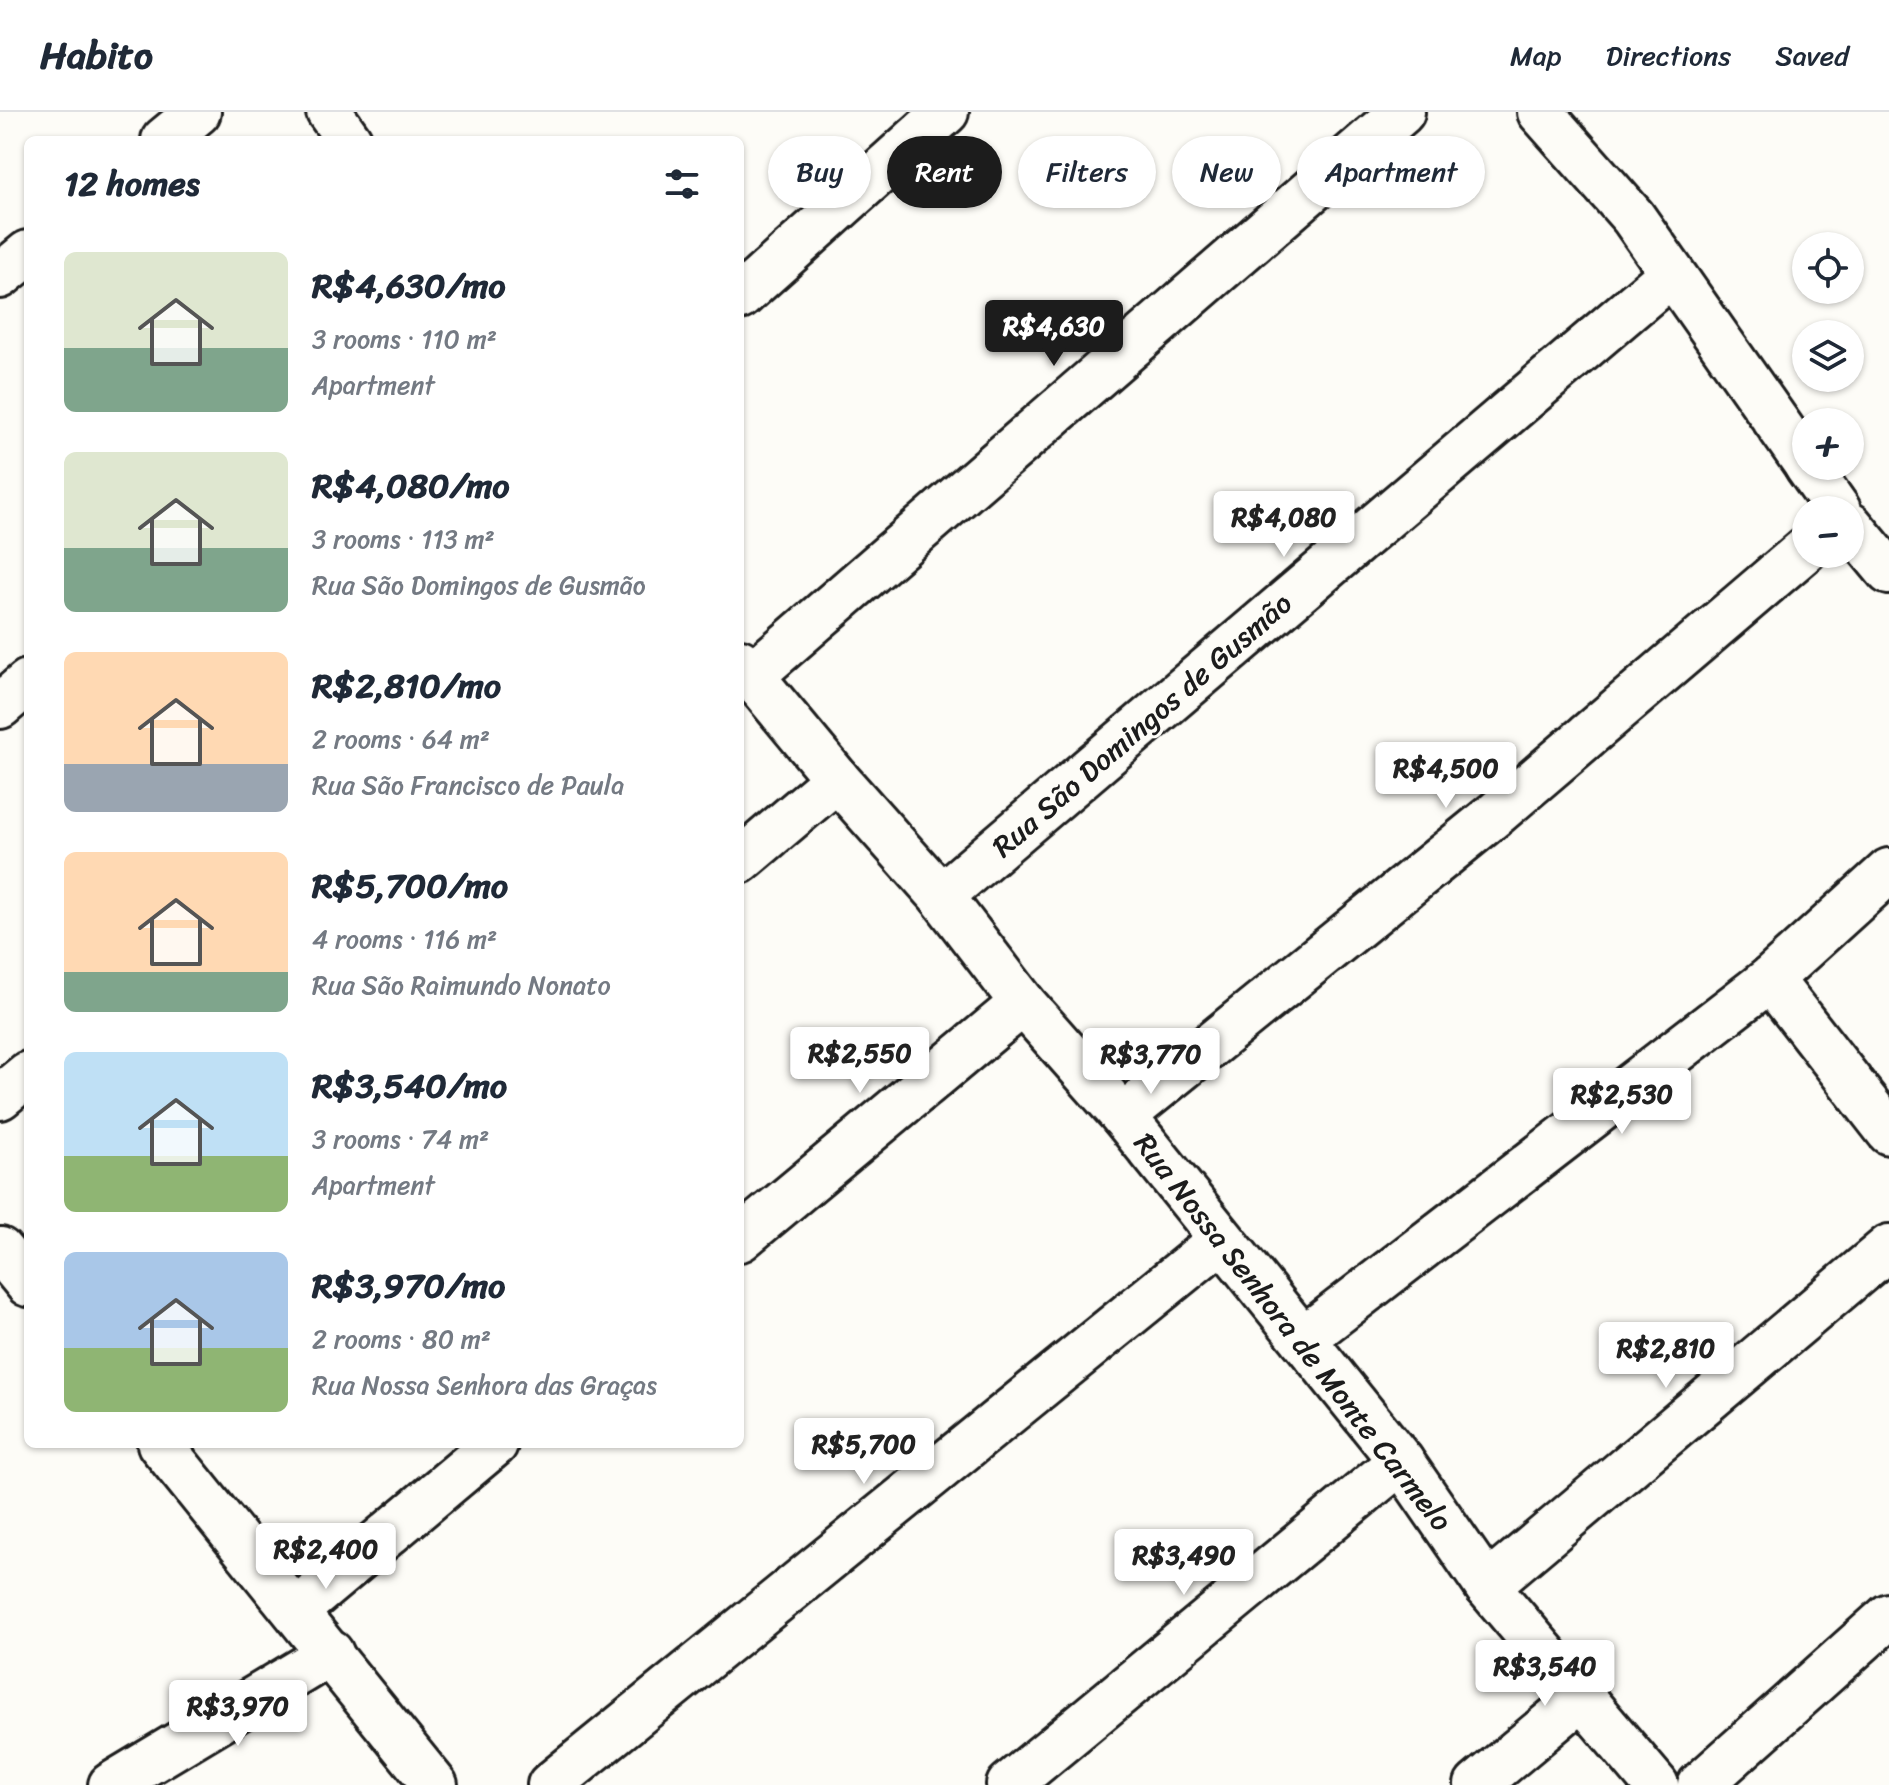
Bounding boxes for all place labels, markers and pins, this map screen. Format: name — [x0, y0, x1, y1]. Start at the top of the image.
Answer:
pin: R$4,630 — [980, 300, 1128, 368]
pin: R$4,080 — [1210, 491, 1358, 559]
pin: R$4,500 — [1372, 742, 1520, 810]
pin: R$2,550 — [786, 1027, 934, 1095]
pin: R$3,770 — [1077, 1028, 1225, 1096]
pin: R$2,530 — [1548, 1068, 1696, 1136]
pin: R$2,810 — [1592, 1322, 1740, 1390]
pin: R$5,700 — [790, 1418, 938, 1486]
pin: R$2,400 — [252, 1523, 400, 1591]
pin: R$3,490 — [1110, 1529, 1258, 1597]
pin: R$3,540 — [1471, 1640, 1619, 1708]
pin: R$3,970 — [164, 1680, 312, 1748]

